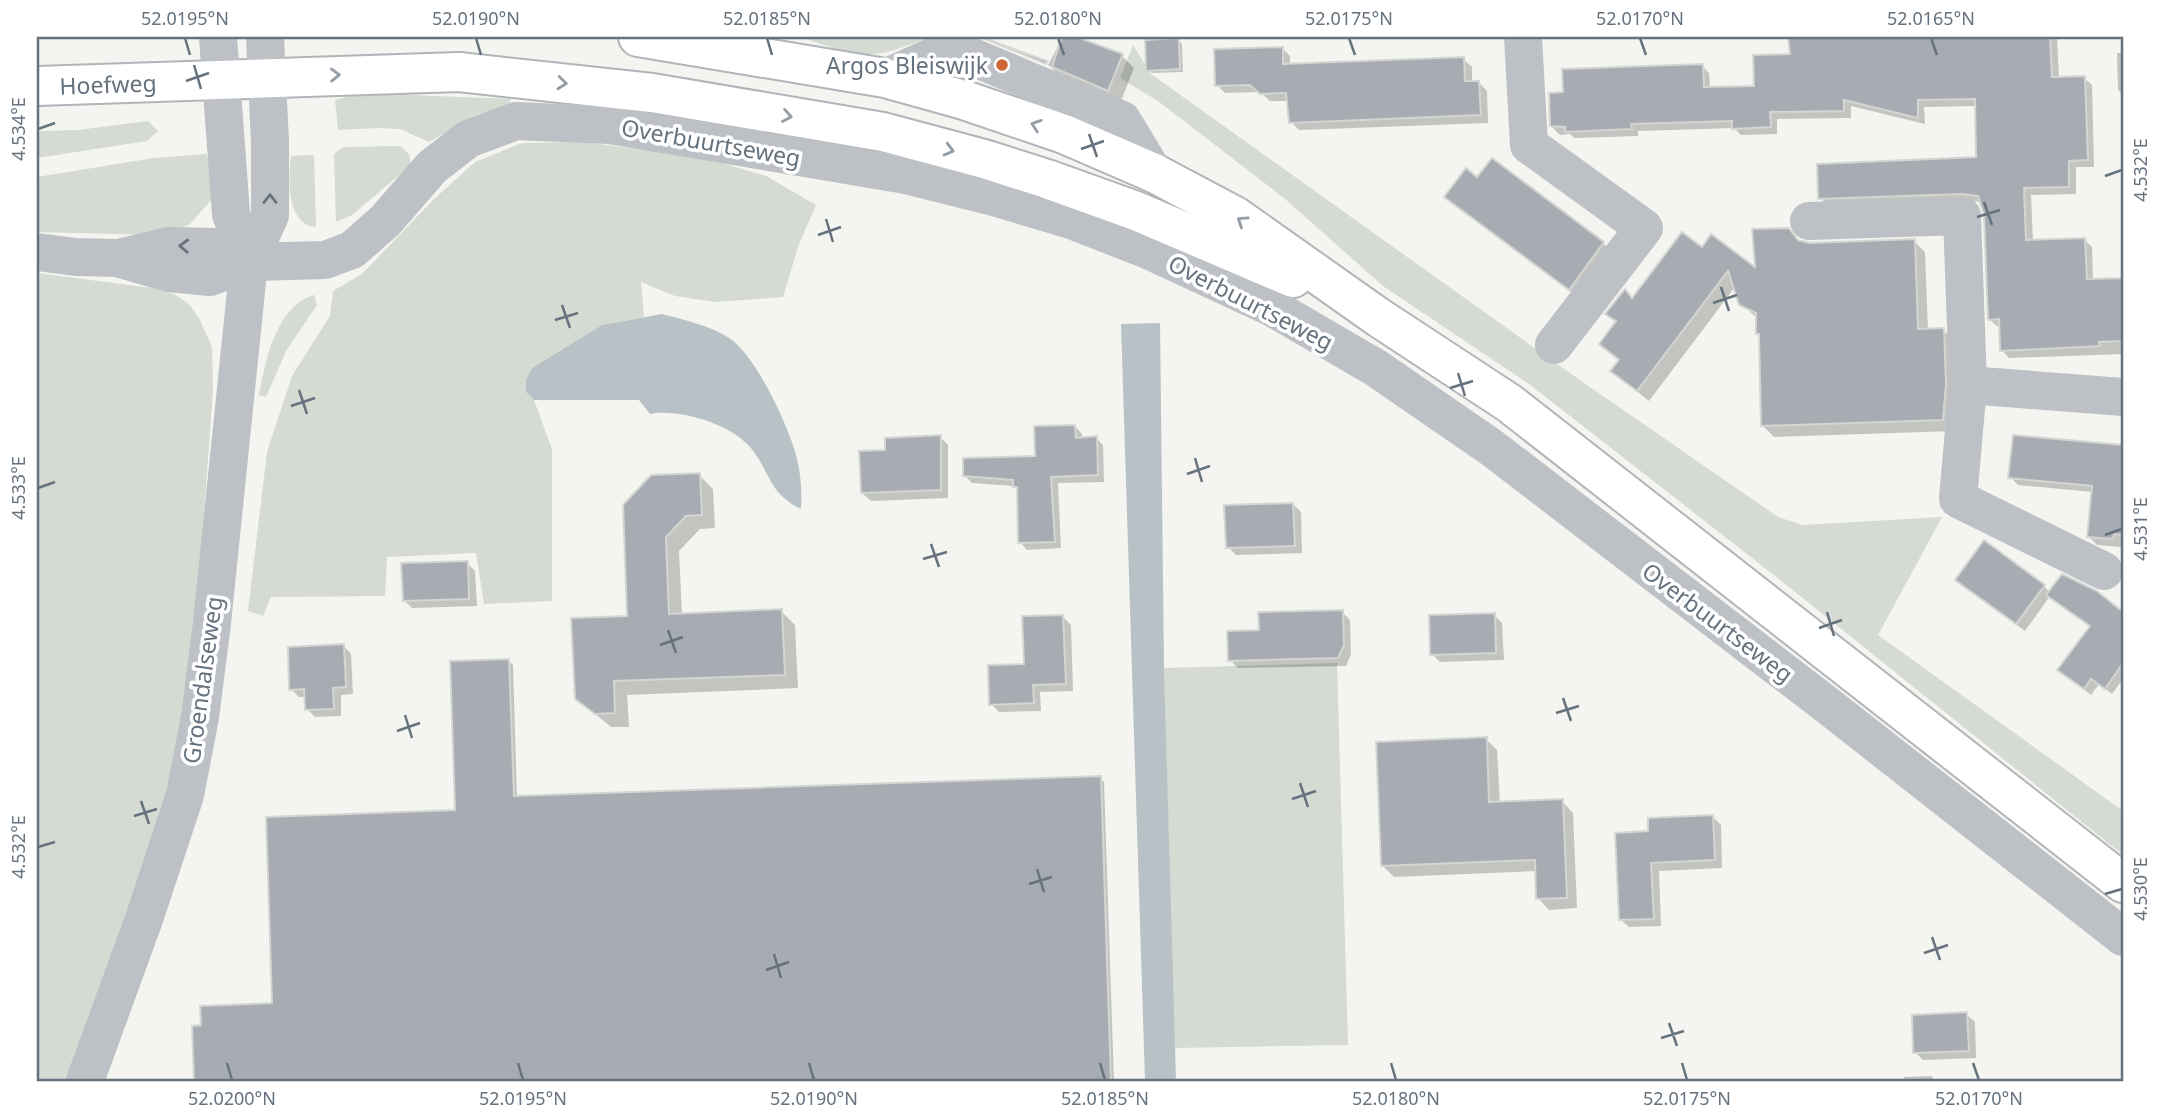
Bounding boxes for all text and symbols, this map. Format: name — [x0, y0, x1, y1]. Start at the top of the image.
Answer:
text: 52.0195°N — [141, 6, 229, 30]
text: 52.0190°N — [432, 6, 520, 30]
text: 52.0185°N — [723, 6, 811, 30]
text: 52.0180°N — [1014, 6, 1102, 30]
text: 52.0175°N — [1305, 6, 1393, 30]
text: 52.0170°N — [1596, 6, 1684, 30]
text: 52.0165°N — [1887, 6, 1975, 30]
place label: Argos Bleiswijk — [826, 49, 989, 81]
marker: Argos Bleiswijk — [994, 57, 1010, 73]
street label: Hoefweg — [59, 66, 157, 102]
one-way arrow — [330, 67, 341, 83]
one-way arrow — [556, 76, 568, 91]
text: 4.534°E — [6, 97, 30, 161]
one-way arrow — [781, 108, 793, 123]
street label: Overbuurtseweg — [619, 111, 803, 173]
one-way arrow — [1031, 119, 1043, 133]
text: 4.532°E — [2128, 138, 2152, 202]
one-way arrow — [943, 142, 955, 156]
one-way arrow — [262, 193, 278, 203]
one-way arrow — [1237, 217, 1250, 229]
one-way arrow — [178, 238, 189, 254]
street label: Overbuurtseweg — [1163, 247, 1339, 357]
text: 4.533°E — [6, 456, 30, 520]
text: 4.531°E — [2128, 497, 2152, 561]
street label: Overbuurtseweg — [1636, 555, 1800, 689]
street label: Groendalseweg — [174, 594, 230, 766]
text: 4.532°E — [6, 815, 30, 879]
text: 4.530°E — [2128, 857, 2152, 921]
text: 52.0200°N — [188, 1086, 276, 1110]
text: 52.0195°N — [479, 1086, 567, 1110]
text: 52.0190°N — [770, 1086, 858, 1110]
text: 52.0185°N — [1061, 1086, 1149, 1110]
text: 52.0180°N — [1352, 1086, 1440, 1110]
text: 52.0175°N — [1643, 1086, 1731, 1110]
text: 52.0170°N — [1935, 1086, 2023, 1110]

